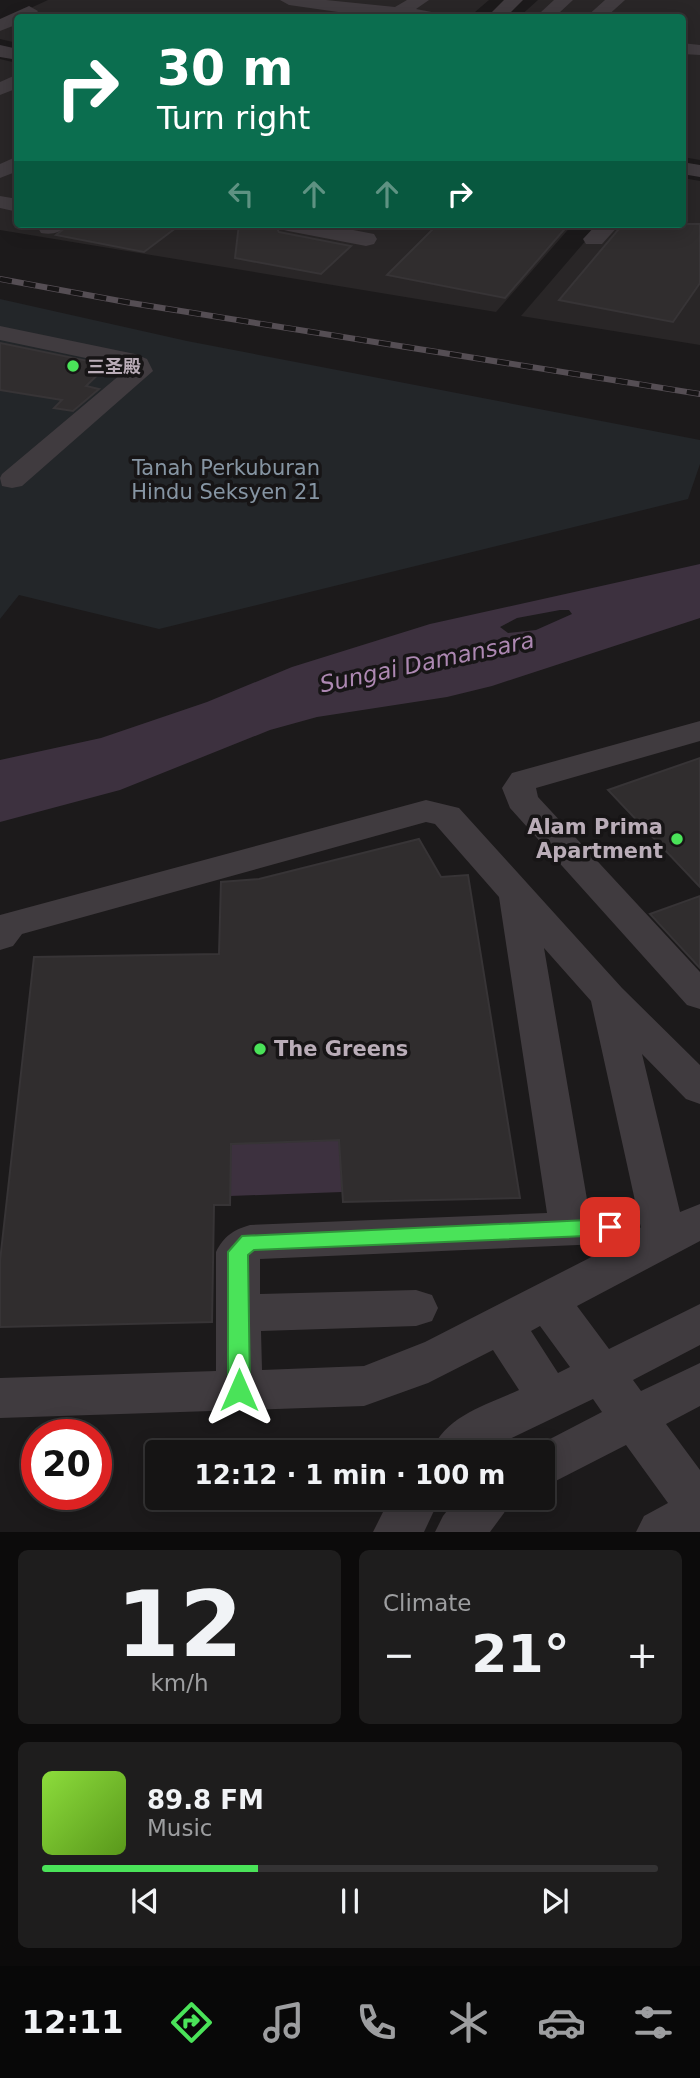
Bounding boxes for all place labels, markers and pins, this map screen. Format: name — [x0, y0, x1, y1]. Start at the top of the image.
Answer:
place label: 三圣殿 — [87, 356, 141, 377]
marker: 三圣殿 — [65, 358, 81, 374]
place label: Alam Prima Apartment — [527, 815, 663, 863]
marker: Alam Prima Apartment — [669, 831, 685, 847]
place label: The Greens — [274, 1037, 408, 1061]
marker: The Greens — [252, 1041, 268, 1057]
pin — [580, 1197, 640, 1257]

